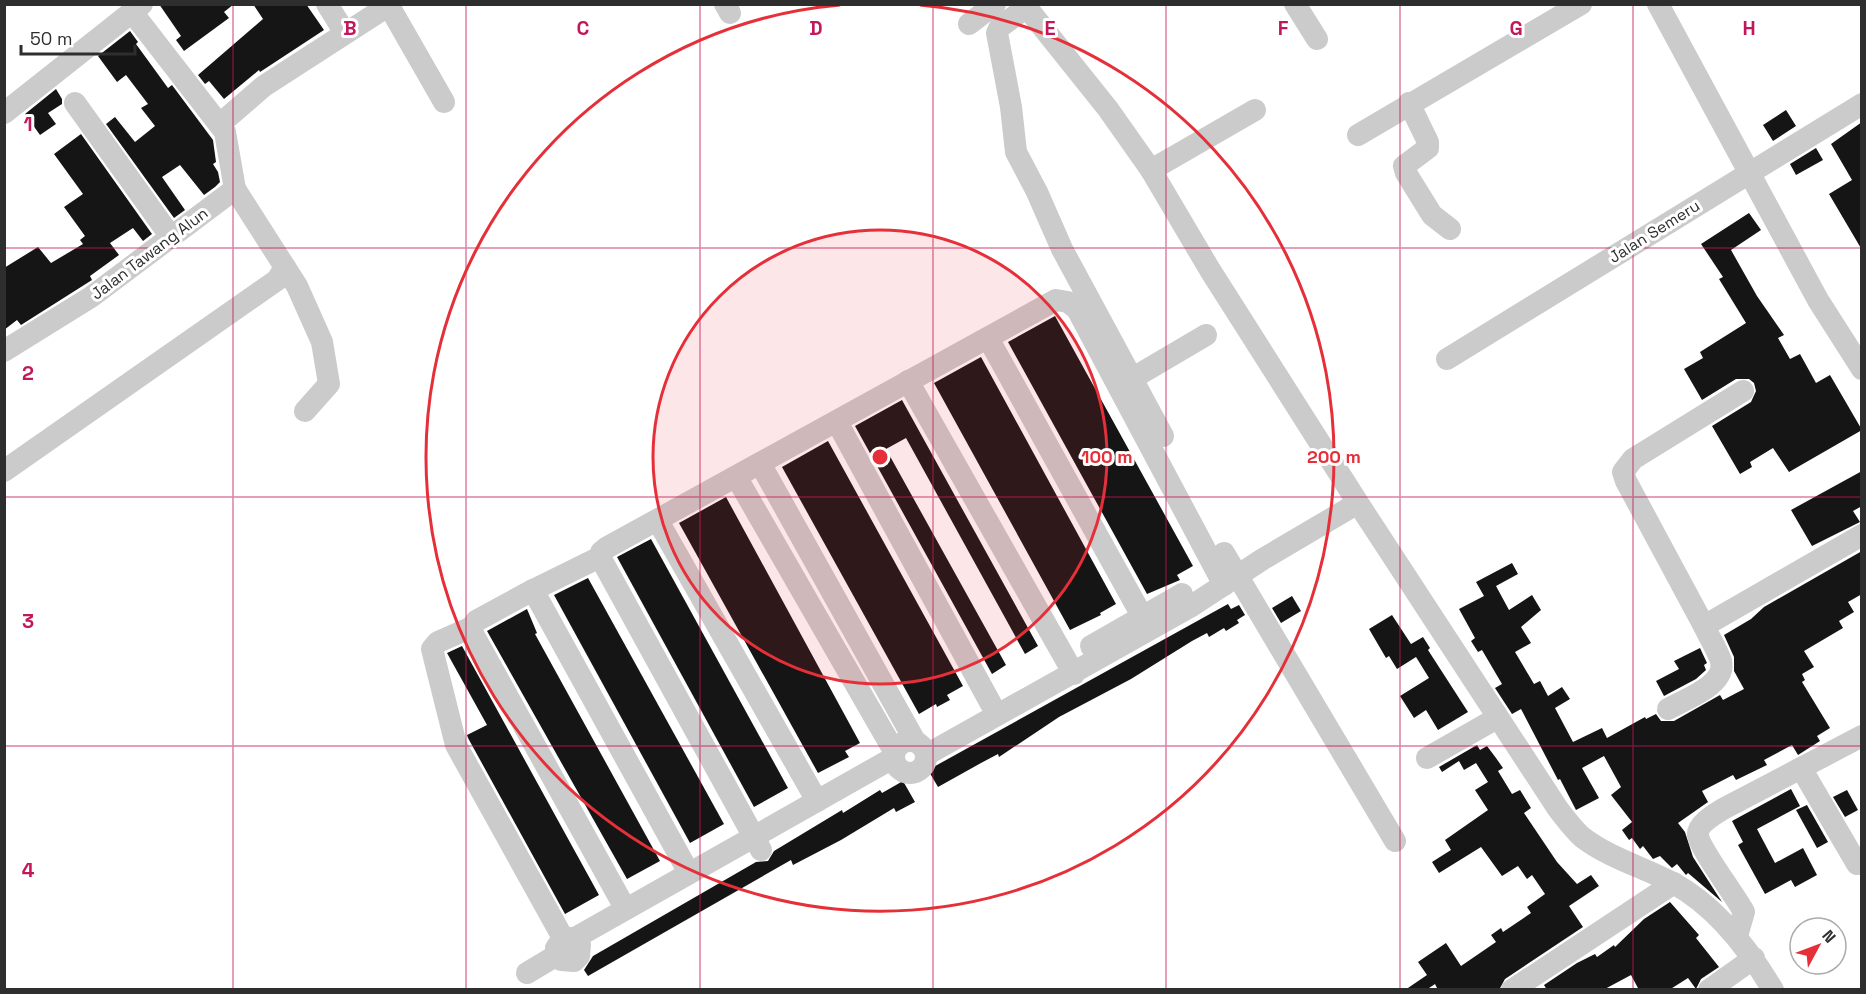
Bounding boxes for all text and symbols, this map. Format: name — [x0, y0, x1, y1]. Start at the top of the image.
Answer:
text: B — [343, 15, 357, 41]
text: C — [577, 15, 590, 41]
text: D — [809, 15, 823, 41]
text: E — [1044, 15, 1056, 41]
text: F — [1278, 15, 1289, 41]
text: G — [1509, 15, 1523, 41]
text: H — [1742, 15, 1756, 41]
scale bar — [21, 18, 135, 56]
text: 50 m — [30, 27, 72, 50]
text: 1 — [23, 111, 33, 137]
street label: Jalan Semeru — [1605, 195, 1704, 268]
street label: Jalan Tawang Alun — [87, 202, 212, 304]
text: 2 — [22, 360, 34, 386]
text: 100 m — [1081, 445, 1133, 468]
text: 200 m — [1307, 445, 1361, 468]
centre of rings — [870, 447, 890, 467]
text: 3 — [22, 608, 34, 634]
text: 4 — [22, 857, 35, 883]
north arrow — [1788, 916, 1848, 976]
text: N — [1817, 926, 1840, 947]

